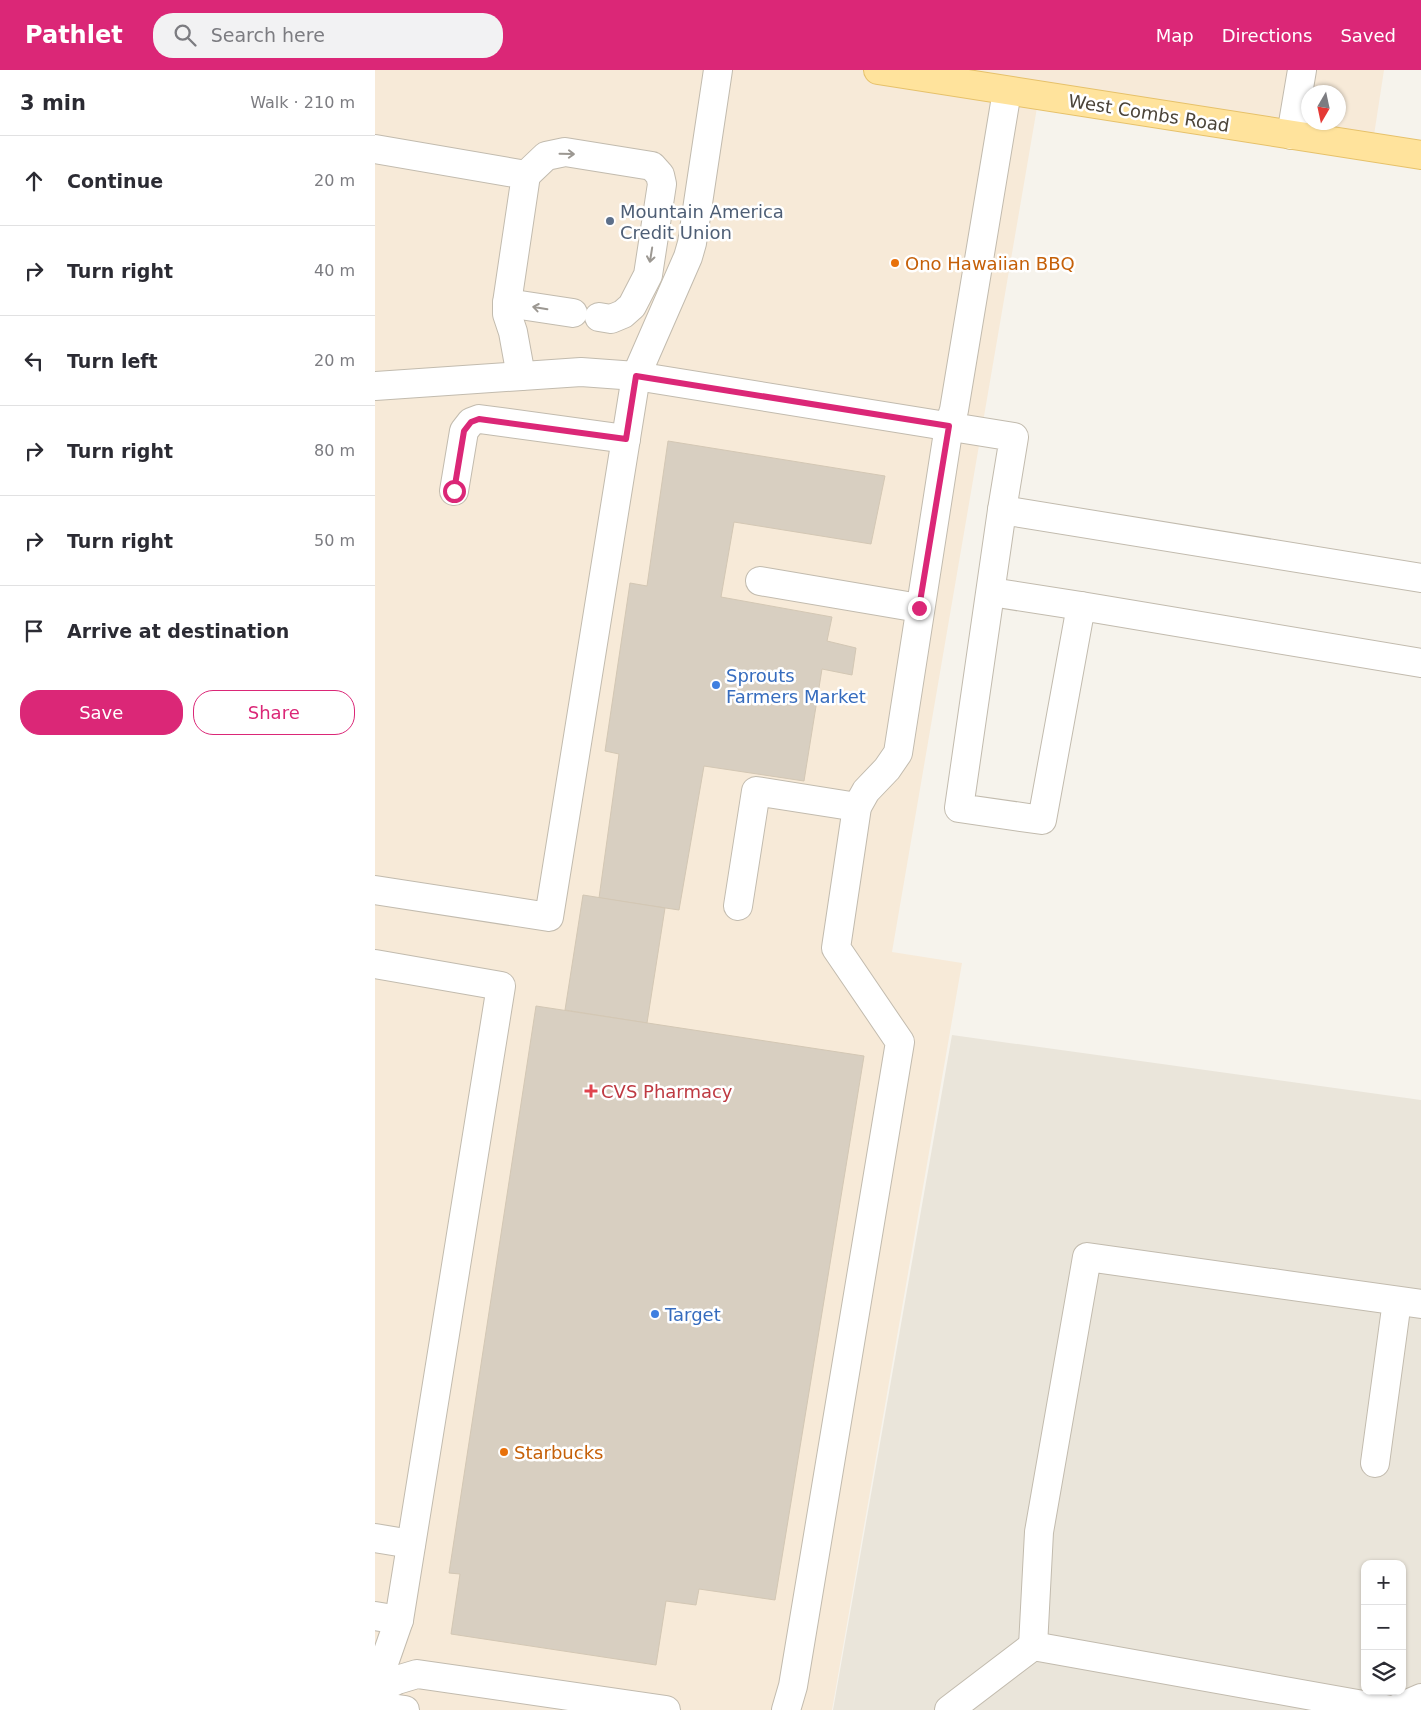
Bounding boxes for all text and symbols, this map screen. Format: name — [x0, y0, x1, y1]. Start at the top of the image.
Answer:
search box — [153, 13, 503, 58]
text: Pathlet — [25, 21, 123, 49]
icon: search — [171, 21, 199, 49]
text: Search here — [211, 24, 325, 46]
text: Map — [1156, 25, 1194, 46]
text: Directions — [1222, 25, 1312, 46]
text: Saved — [1340, 25, 1396, 46]
north arrow — [1301, 85, 1346, 130]
street label: West Combs Road — [1067, 90, 1231, 136]
text: 3 min — [20, 91, 86, 115]
text: Walk · 210 m — [250, 93, 355, 112]
one-way arrow — [558, 149, 574, 159]
icon: ahead — [20, 167, 48, 195]
text: Continue — [67, 170, 163, 192]
text: 20 m — [314, 171, 355, 190]
place label: Mountain America Credit Union — [620, 201, 784, 243]
marker: Mountain America Credit Union — [604, 215, 616, 227]
one-way arrow — [646, 247, 656, 263]
place label: Ono Hawaiian BBQ — [905, 253, 1075, 274]
icon: right — [20, 257, 48, 285]
marker: Ono Hawaiian BBQ — [889, 257, 901, 269]
text: Turn right — [67, 260, 173, 282]
text: 40 m — [314, 261, 355, 280]
one-way arrow — [532, 303, 548, 313]
icon: left — [20, 347, 48, 375]
text: Turn left — [67, 350, 158, 372]
text: 20 m — [314, 351, 355, 370]
icon: right — [20, 437, 48, 465]
text: Turn right — [67, 440, 173, 462]
text: 80 m — [314, 441, 355, 460]
route start — [443, 480, 466, 503]
icon: right — [20, 527, 48, 555]
text: Turn right — [67, 530, 173, 552]
text: 50 m — [314, 531, 355, 550]
route end — [908, 597, 931, 620]
icon: arrive — [20, 617, 48, 645]
text: Arrive at destination — [67, 620, 289, 642]
place label: Sprouts Farmers Market — [726, 665, 866, 707]
marker: Sprouts Farmers Market — [710, 679, 722, 691]
button: Save — [20, 690, 183, 735]
button: Share — [193, 690, 355, 735]
place label: CVS Pharmacy — [601, 1081, 733, 1102]
marker: CVS Pharmacy — [585, 1085, 597, 1097]
place label: Target — [664, 1304, 721, 1325]
marker: Target — [649, 1308, 661, 1320]
place label: Starbucks — [514, 1442, 603, 1463]
marker: Starbucks — [498, 1446, 510, 1458]
map controls — [1361, 1560, 1406, 1695]
button: + — [1361, 1560, 1406, 1605]
button: − — [1361, 1605, 1406, 1650]
button: layers — [1361, 1650, 1406, 1695]

